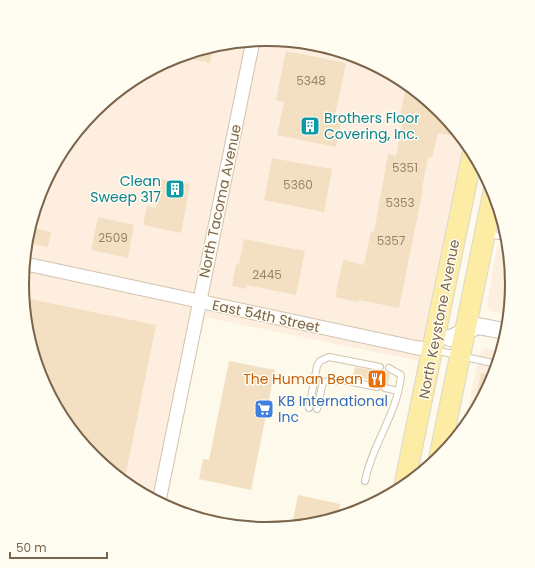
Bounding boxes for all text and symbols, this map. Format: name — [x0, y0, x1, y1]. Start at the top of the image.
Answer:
house number: 5348 — [296, 72, 326, 89]
place label: Brothers Floor Covering, Inc. — [324, 108, 419, 144]
building icon: Brothers Floor Covering, Inc. — [299, 115, 321, 137]
street label: North Tacoma Avenue — [194, 122, 246, 280]
house number: 5351 — [392, 159, 418, 176]
place label: Clean Sweep 317 — [90, 171, 161, 207]
house number: 5360 — [283, 176, 313, 193]
building icon: Clean Sweep 317 — [164, 178, 186, 200]
house number: 5353 — [385, 194, 415, 211]
house number: 2509 — [98, 229, 128, 246]
house number: 5357 — [377, 232, 406, 249]
street label: North Keystone Avenue — [414, 237, 464, 400]
house number: 2445 — [252, 266, 282, 283]
street label: East 54th Street — [211, 295, 321, 337]
restaurant icon: The Human Bean — [366, 368, 388, 390]
place label: The Human Bean — [243, 369, 363, 389]
place label: KB International Inc — [278, 391, 388, 427]
supermarket icon: KB International Inc — [253, 398, 275, 420]
scale bar — [10, 534, 107, 560]
text: 50 m — [16, 539, 47, 556]

